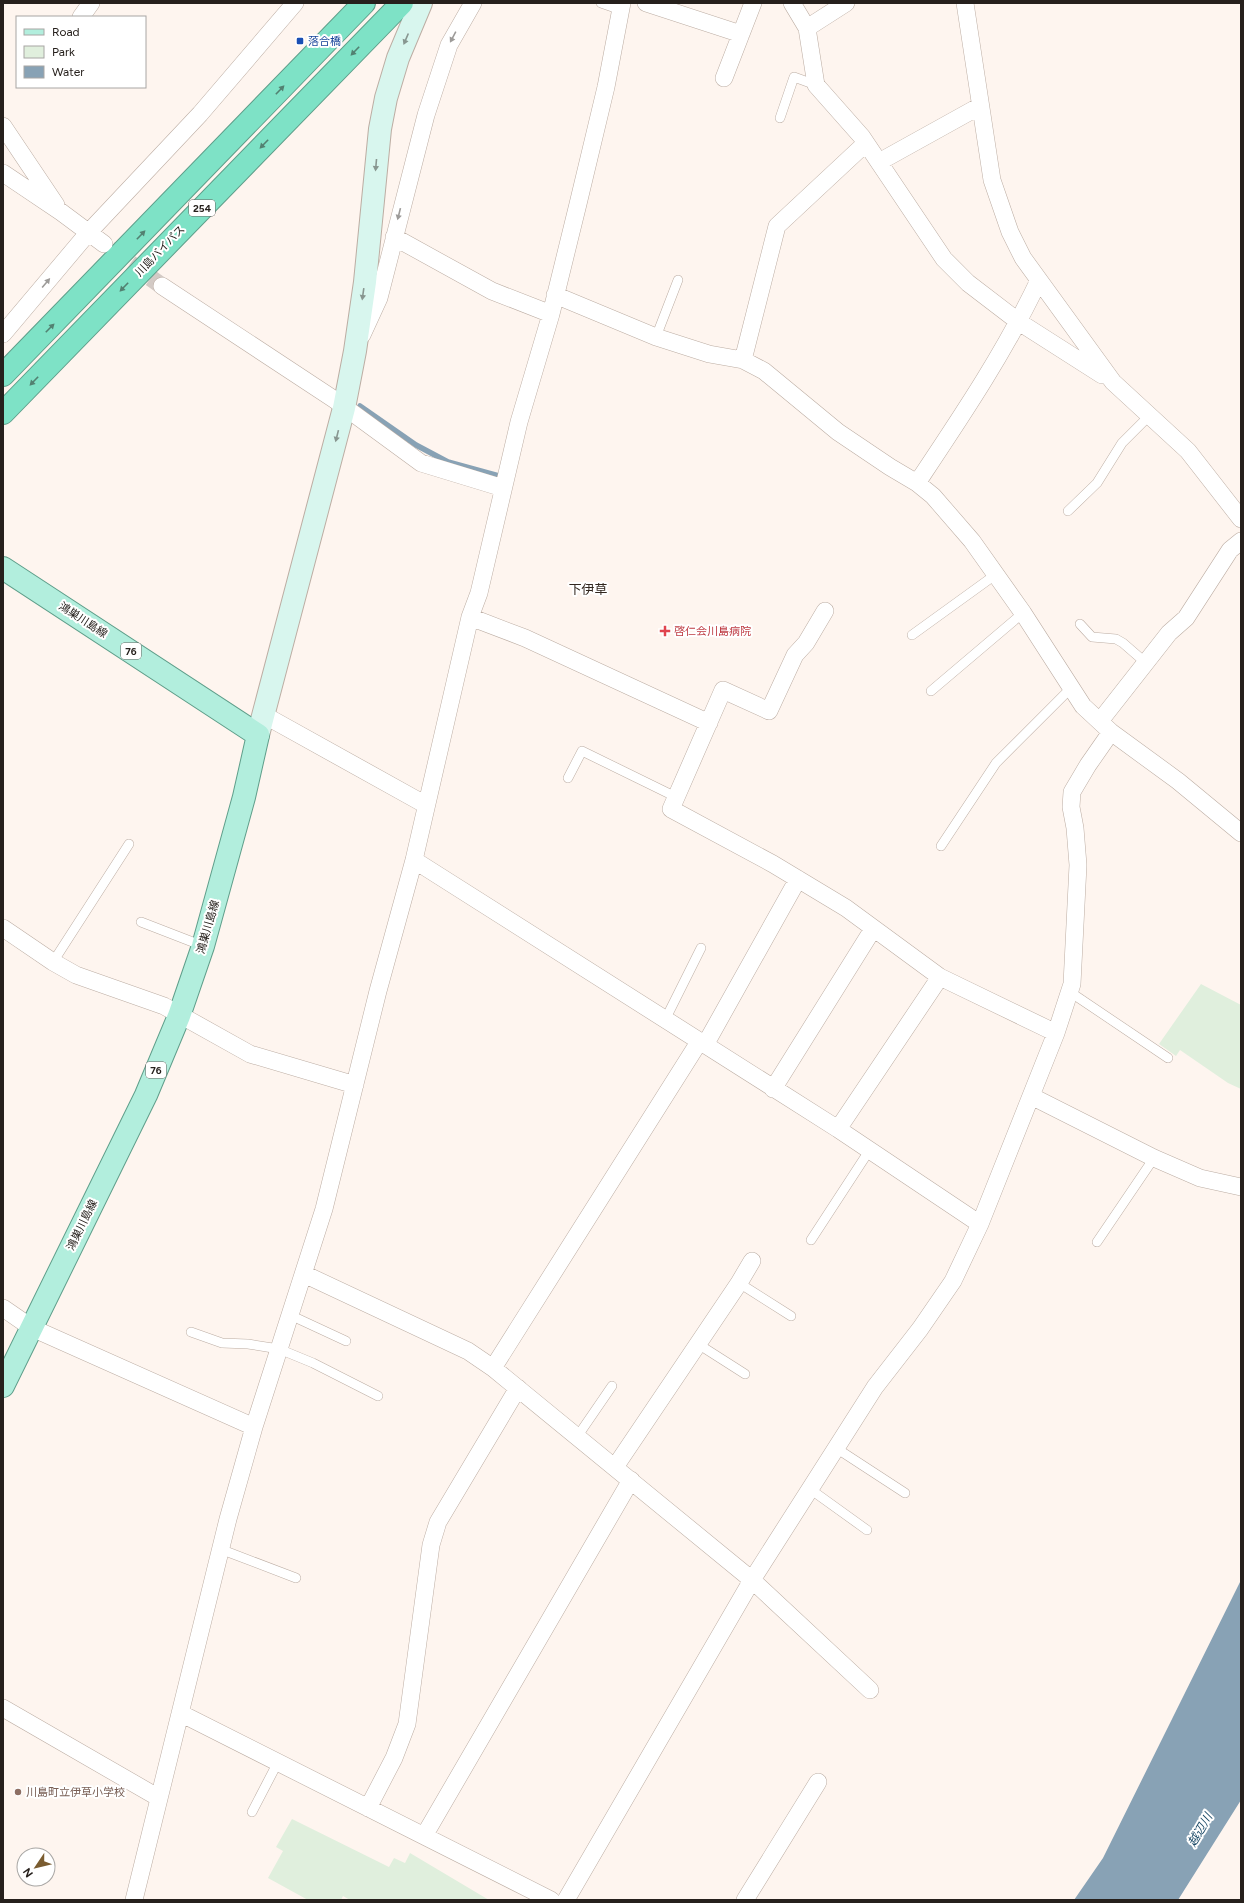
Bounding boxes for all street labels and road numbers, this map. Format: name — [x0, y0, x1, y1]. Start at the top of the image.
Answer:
road number: 254 — [189, 200, 215, 216]
street label: 川島バイパス — [132, 223, 188, 279]
street label: 鴻巣川島線 — [56, 600, 110, 640]
road number: 76 — [121, 643, 141, 659]
street label: 鴻巣川島線 — [194, 899, 222, 955]
road number: 76 — [146, 1062, 166, 1078]
street label: 鴻巣川島線 — [64, 1197, 100, 1253]

